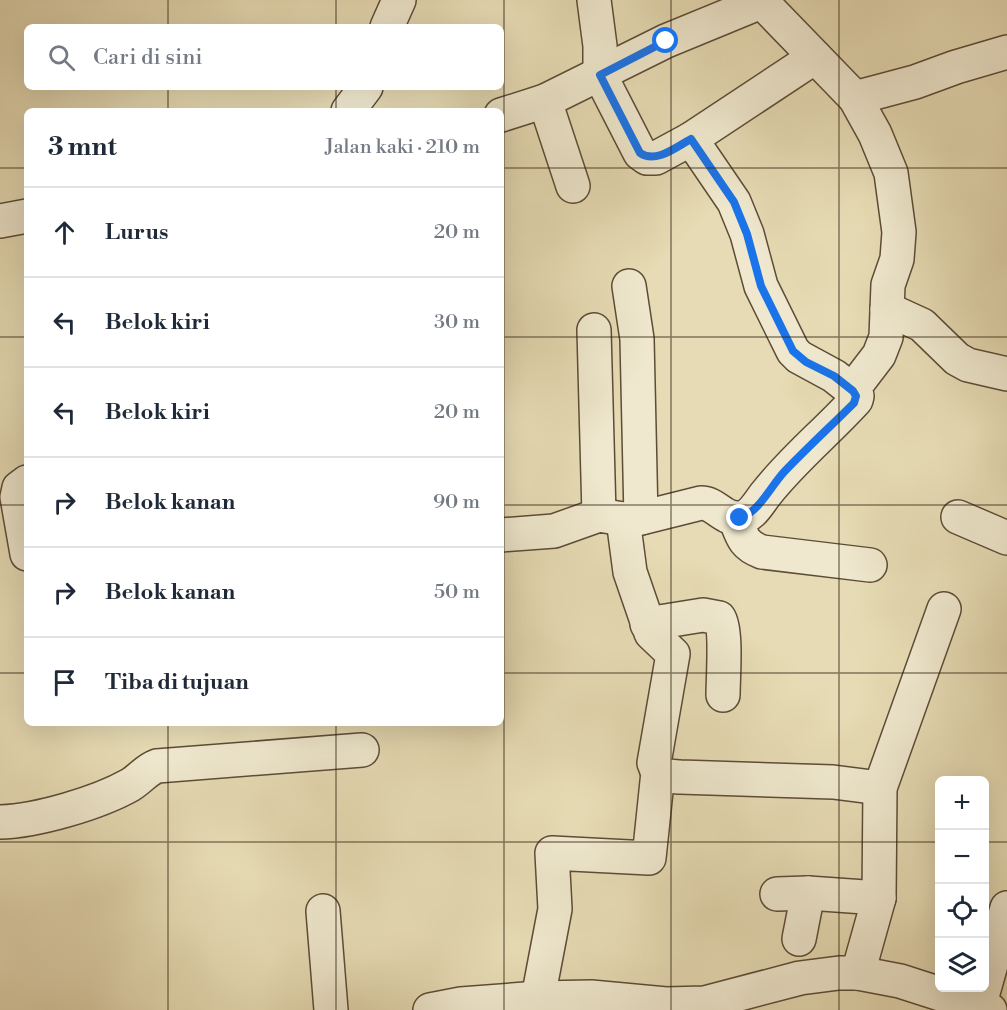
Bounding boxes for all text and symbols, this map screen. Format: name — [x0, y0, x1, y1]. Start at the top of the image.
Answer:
search box — [24, 24, 504, 90]
route start — [652, 27, 678, 53]
icon: search — [45, 41, 78, 74]
text: Cari di sini — [93, 44, 203, 71]
text: 3 mnt — [48, 131, 117, 163]
text: Jalan kaki · 210 m — [325, 135, 480, 160]
icon: ahead — [48, 216, 81, 249]
text: Lurus — [105, 219, 168, 246]
text: 20 m — [434, 220, 480, 245]
icon: left — [48, 306, 81, 339]
text: Belok kiri — [105, 309, 210, 336]
text: 30 m — [434, 310, 480, 335]
icon: left — [48, 396, 81, 429]
text: Belok kiri — [105, 399, 210, 426]
text: 20 m — [434, 400, 480, 425]
icon: right — [48, 486, 81, 519]
text: Belok kanan — [105, 489, 235, 516]
text: 90 m — [433, 490, 480, 515]
route end — [726, 504, 752, 530]
icon: right — [48, 576, 81, 609]
text: Belok kanan — [105, 579, 235, 606]
text: 50 m — [434, 580, 480, 605]
icon: arrive — [48, 666, 81, 699]
text: Tiba di tujuan — [105, 669, 249, 696]
map controls — [935, 776, 989, 992]
button: + — [935, 776, 989, 830]
button: − — [935, 830, 989, 884]
button: locate — [935, 884, 989, 938]
button: layers — [935, 938, 989, 992]

